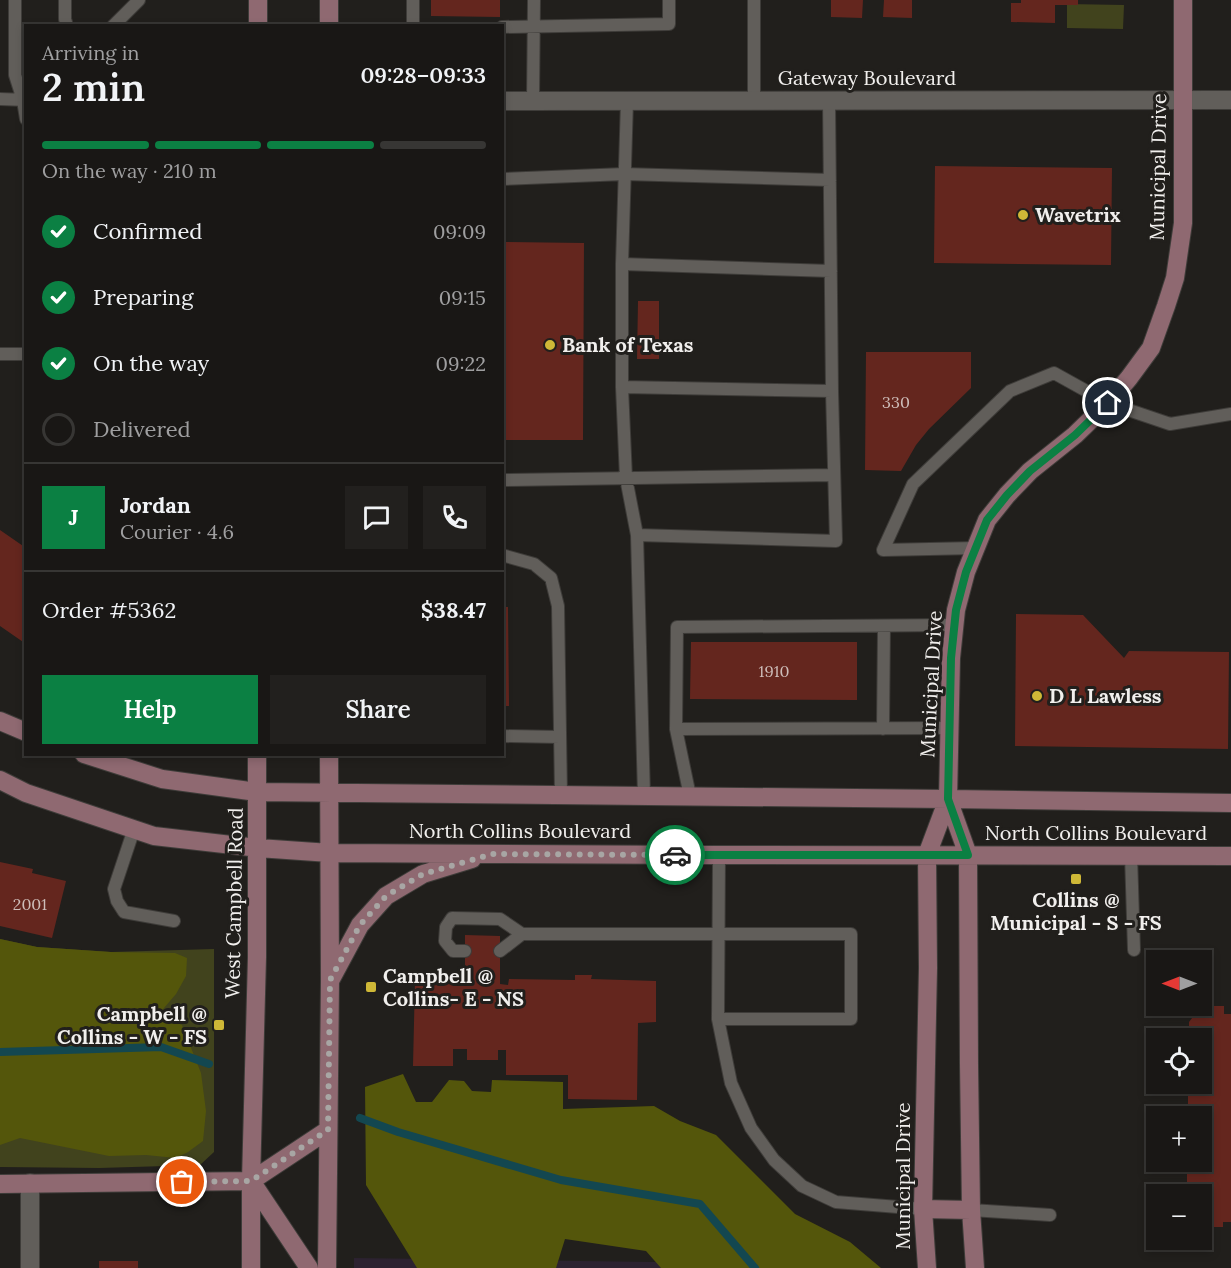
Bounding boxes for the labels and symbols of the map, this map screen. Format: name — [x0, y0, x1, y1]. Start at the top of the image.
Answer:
street label: Gateway Boulevard — [778, 65, 956, 90]
street label: Municipal Drive — [1144, 93, 1171, 241]
place label: Wavetrix — [1035, 202, 1121, 227]
marker: Wavetrix — [1016, 208, 1030, 222]
place label: Bank of Texas — [562, 332, 694, 357]
marker: Bank of Texas — [543, 338, 557, 352]
pin — [1082, 377, 1133, 428]
house number: 330 — [882, 392, 910, 412]
street label: Municipal Drive — [914, 610, 947, 758]
house number: 1910 — [759, 661, 789, 681]
place label: D L Lawless — [1049, 683, 1162, 708]
marker: D L Lawless — [1030, 689, 1044, 703]
street label: West Campbell Road — [219, 807, 248, 999]
street label: North Collins Boulevard — [409, 818, 631, 843]
street label: North Collins Boulevard — [985, 820, 1207, 845]
courier — [645, 825, 705, 885]
marker: Collins @ Municipal - S - FS — [1069, 872, 1083, 886]
place label: Collins @ Municipal - S - FS — [990, 887, 1162, 935]
house number: 2001 — [13, 894, 47, 914]
north arrow — [1146, 950, 1212, 1016]
place label: Campbell @ Collins- E - NS — [383, 963, 524, 1011]
marker: Campbell @ Collins- E - NS — [364, 980, 378, 994]
place label: Campbell @ Collins - W - FS — [57, 1001, 207, 1049]
marker: Campbell @ Collins - W - FS — [212, 1018, 226, 1032]
street label: Municipal Drive — [890, 1102, 915, 1250]
pin — [156, 1156, 207, 1207]

